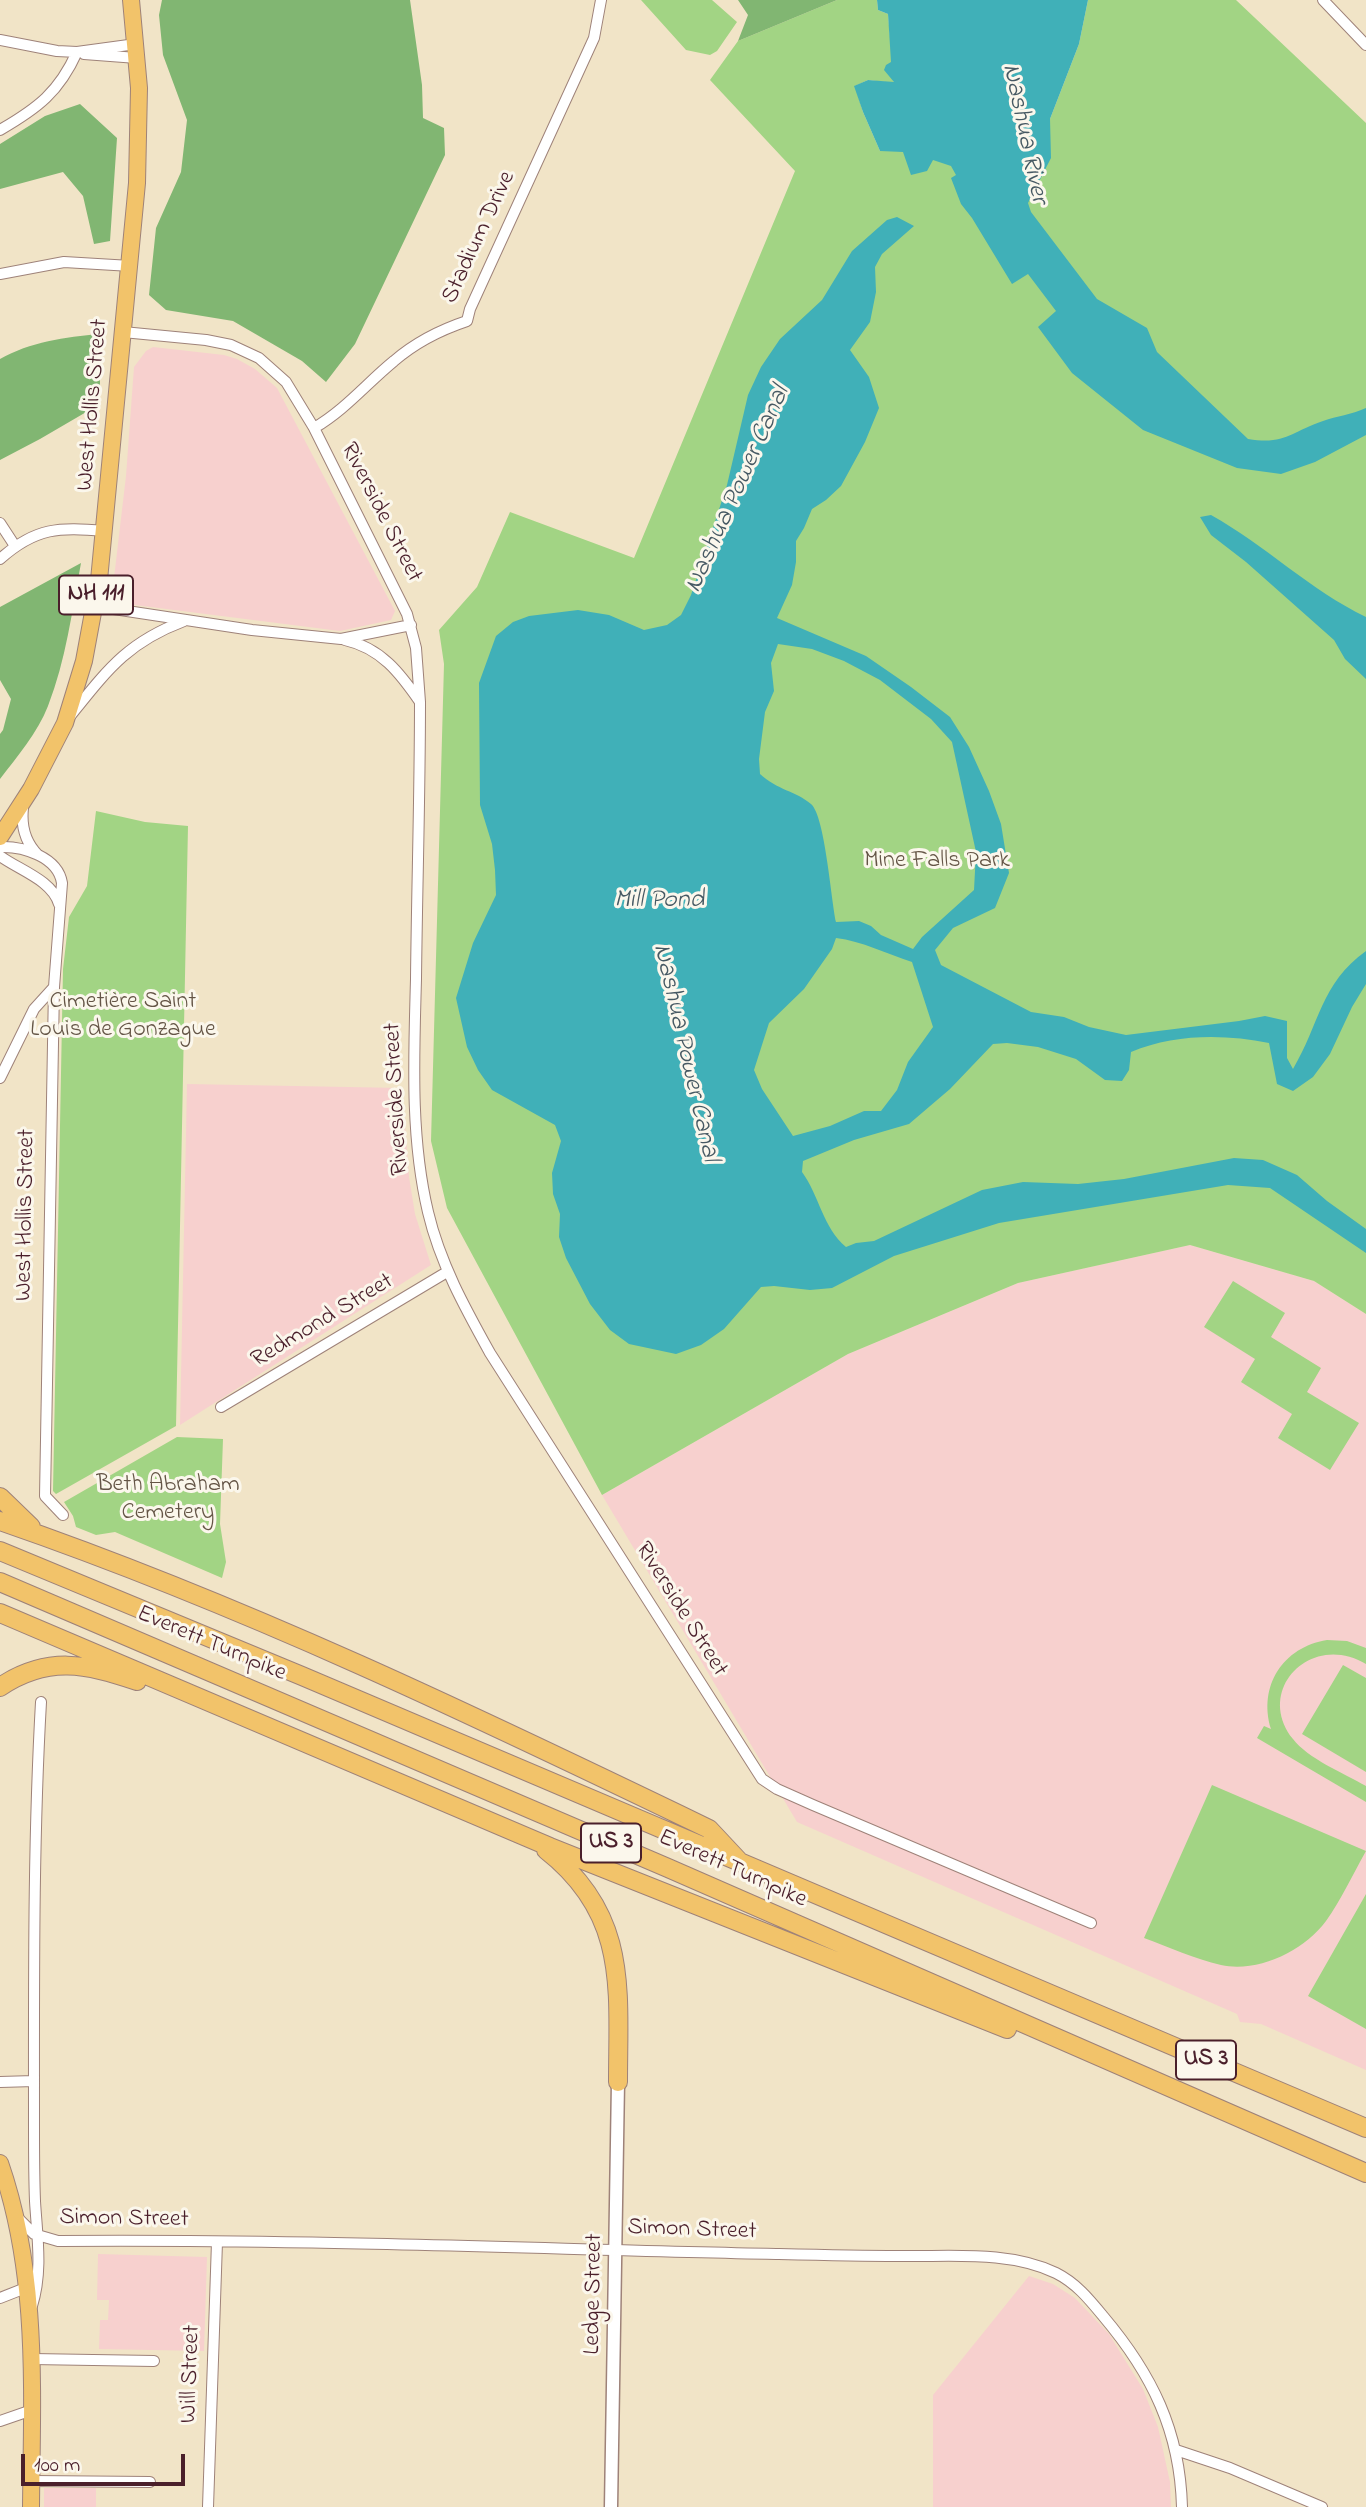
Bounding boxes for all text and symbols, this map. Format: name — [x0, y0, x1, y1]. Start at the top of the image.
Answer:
water label: Nashua River — [993, 61, 1053, 207]
street label: Stadium Drive — [437, 167, 523, 309]
street label: West Hollis Street — [72, 318, 116, 492]
water label: Nashua Power Canal — [680, 382, 798, 598]
street label: Riverside Street — [332, 438, 428, 588]
road number: NH 111 — [59, 576, 133, 614]
park label: Mine Falls Park — [864, 848, 1010, 876]
water label: Mill Pond — [614, 886, 704, 918]
water label: Nashua Power Canal — [644, 941, 724, 1165]
park label: Cimetière Saint Louis de Gonzague — [30, 989, 216, 1045]
street label: Riverside Street — [380, 1022, 416, 1176]
street label: West Hollis Street — [11, 1129, 43, 1301]
street label: Redmond Street — [247, 1268, 399, 1376]
park label: Beth Abraham Cemetery — [96, 1472, 240, 1528]
street label: Riverside Street — [627, 1537, 733, 1683]
street label: Everett Turnpike — [132, 1601, 290, 1689]
road number: US 3 — [581, 1824, 641, 1862]
street label: Everett Turnpike — [653, 1824, 811, 1916]
road number: US 3 — [1176, 2040, 1236, 2080]
street label: Simon Street — [59, 2204, 189, 2236]
street label: Simon Street — [627, 2214, 757, 2248]
street label: Ledge Street — [580, 2233, 610, 2355]
street label: Will Street — [176, 2324, 208, 2424]
scale bar — [24, 2440, 189, 2484]
text: 100 m — [34, 2451, 80, 2481]

